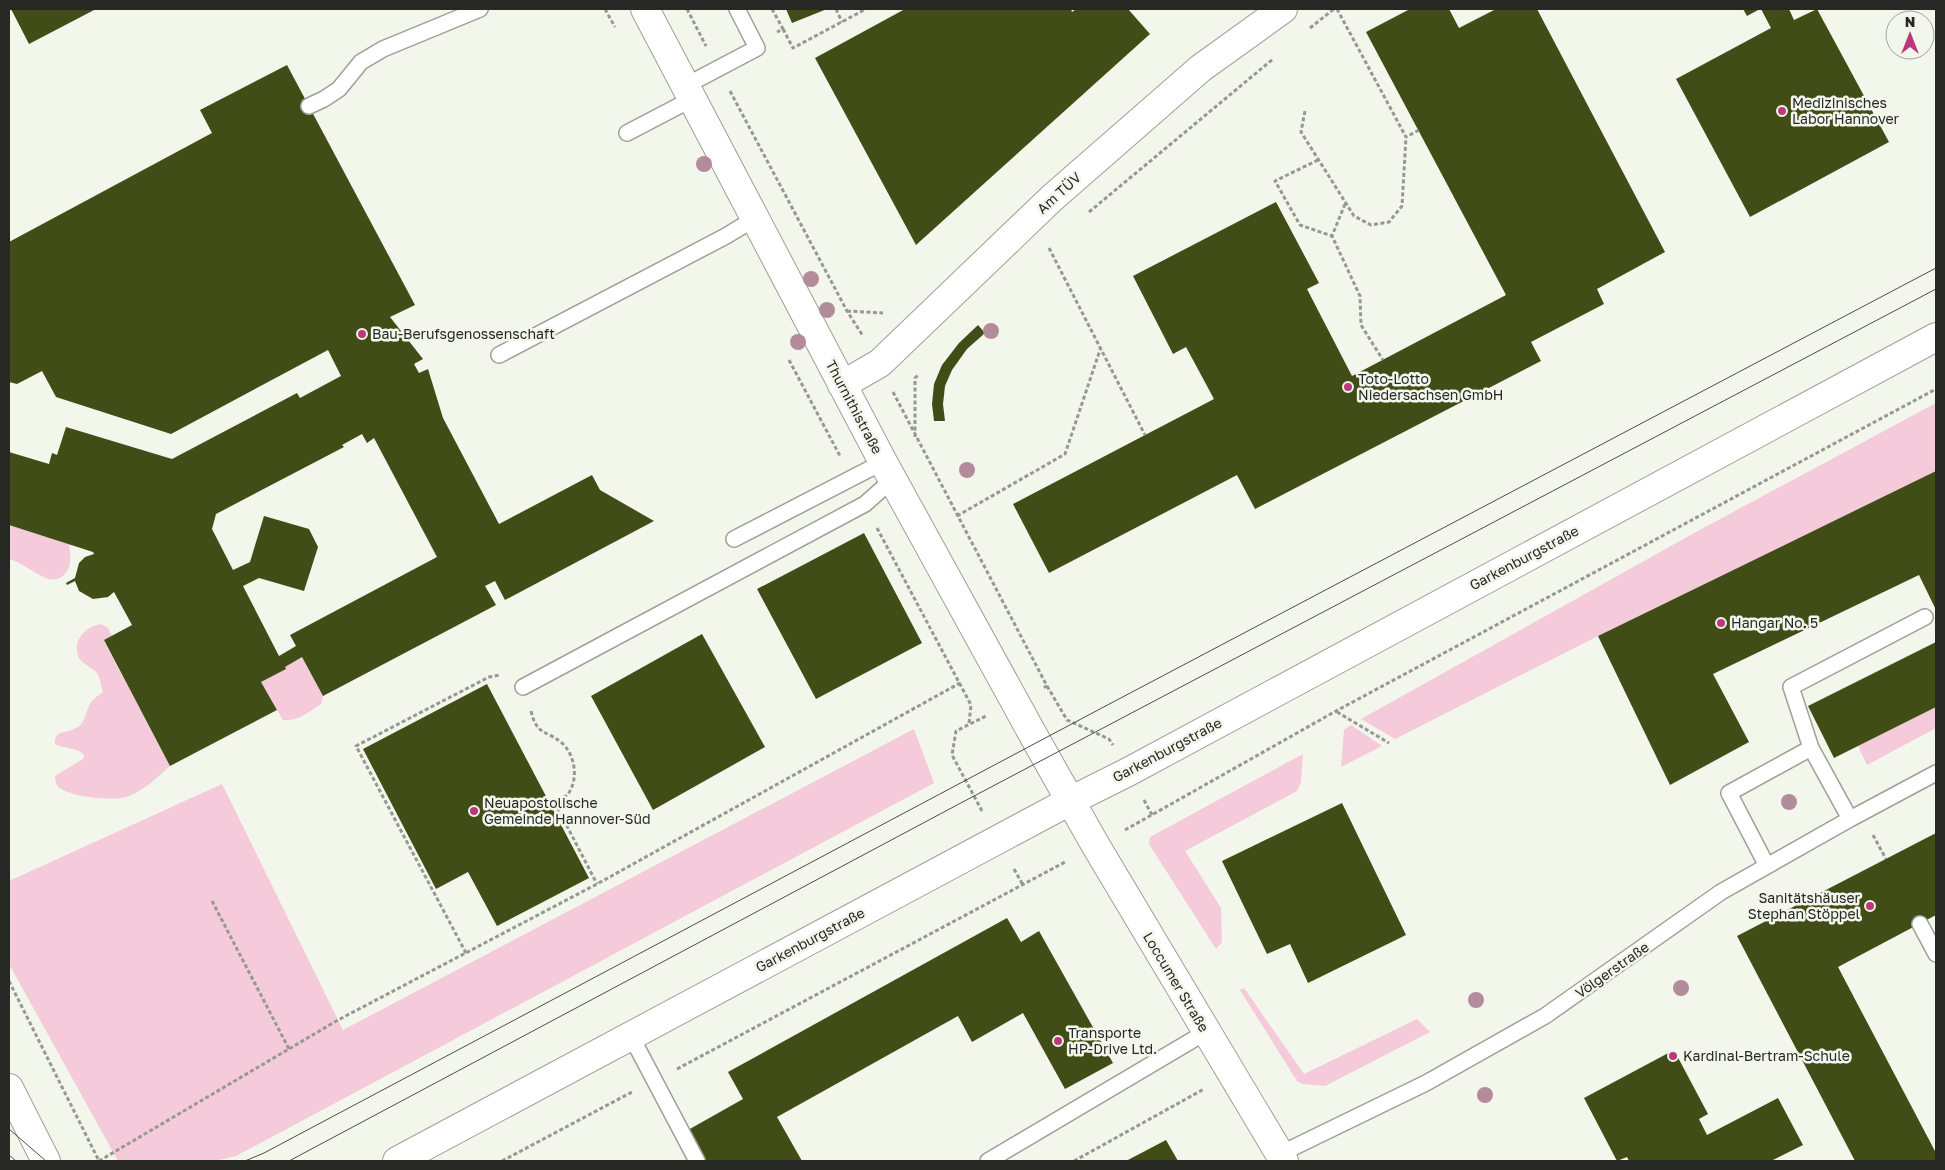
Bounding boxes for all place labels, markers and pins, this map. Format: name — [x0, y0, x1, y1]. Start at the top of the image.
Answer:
place label: Medizinisches Labor Hannover — [1792, 94, 1900, 127]
marker: Medizinisches Labor Hannover — [1776, 105, 1788, 117]
place label: Bau-Berufsgenossenschaft — [372, 325, 555, 342]
marker: Bau-Berufsgenossenschaft — [356, 328, 368, 340]
place label: Toto-Lotto Niedersachsen GmbH — [1358, 370, 1503, 403]
marker: Toto-Lotto Niedersachsen GmbH — [1342, 381, 1354, 393]
place label: Hangar No. 5 — [1731, 614, 1818, 631]
marker: Hangar No. 5 — [1715, 617, 1727, 629]
place label: Neuapostolische Gemeinde Hannover-Süd — [484, 794, 651, 827]
marker: Neuapostolische Gemeinde Hannover-Süd — [468, 805, 480, 817]
place label: Sanitätshäuser Stephan Stöppel — [1748, 889, 1861, 922]
marker: Sanitätshäuser Stephan Stöppel — [1864, 900, 1876, 912]
place label: Transporte HP-Drive Ltd. — [1068, 1024, 1157, 1057]
marker: Transporte HP-Drive Ltd. — [1052, 1035, 1064, 1047]
place label: Kardinal-Bertram-Schule — [1683, 1047, 1850, 1064]
marker: Kardinal-Bertram-Schule — [1667, 1050, 1679, 1062]

